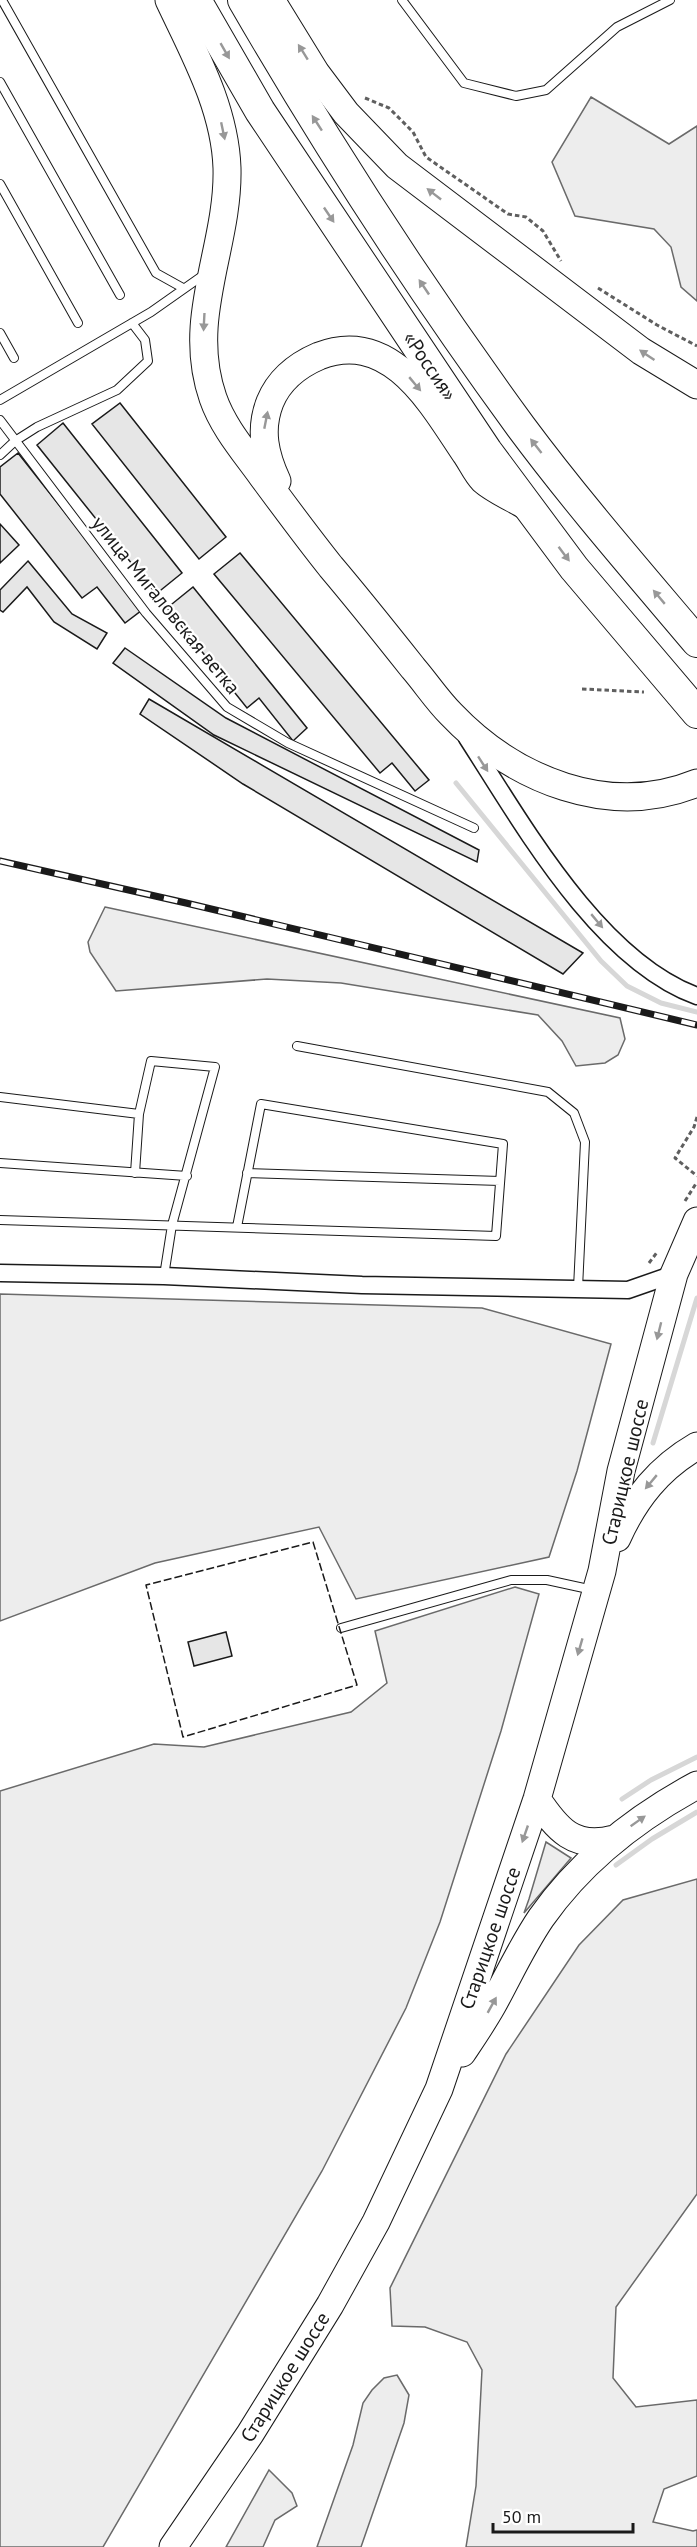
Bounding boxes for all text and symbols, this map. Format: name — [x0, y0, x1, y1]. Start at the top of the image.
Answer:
one-way arrow — [220, 43, 230, 60]
one-way arrow — [297, 44, 308, 60]
one-way arrow — [311, 116, 323, 132]
one-way arrow — [219, 122, 228, 141]
one-way arrow — [426, 189, 441, 201]
one-way arrow — [324, 207, 335, 224]
one-way arrow — [418, 278, 429, 295]
one-way arrow — [199, 313, 208, 332]
street label: «Россия» — [397, 326, 463, 406]
one-way arrow — [639, 350, 655, 361]
one-way arrow — [408, 376, 421, 392]
one-way arrow — [262, 411, 271, 430]
one-way arrow — [530, 438, 543, 454]
street label: улица Мигаловская ветка — [86, 511, 246, 699]
one-way arrow — [557, 547, 569, 562]
one-way arrow — [653, 590, 666, 605]
one-way arrow — [477, 755, 489, 771]
one-way arrow — [590, 913, 603, 928]
one-way arrow — [654, 1322, 664, 1340]
street label: Старицкое шоссе — [596, 1396, 654, 1548]
one-way arrow — [645, 1474, 658, 1490]
one-way arrow — [575, 1638, 584, 1656]
one-way arrow — [630, 1816, 646, 1827]
one-way arrow — [520, 1825, 529, 1843]
street label: Старицкое шоссе — [453, 1863, 527, 2013]
one-way arrow — [487, 1996, 497, 2013]
street label: Старицкое шоссе — [234, 2307, 336, 2447]
scale bar — [493, 2496, 632, 2534]
text: 50 m — [502, 2505, 541, 2528]

